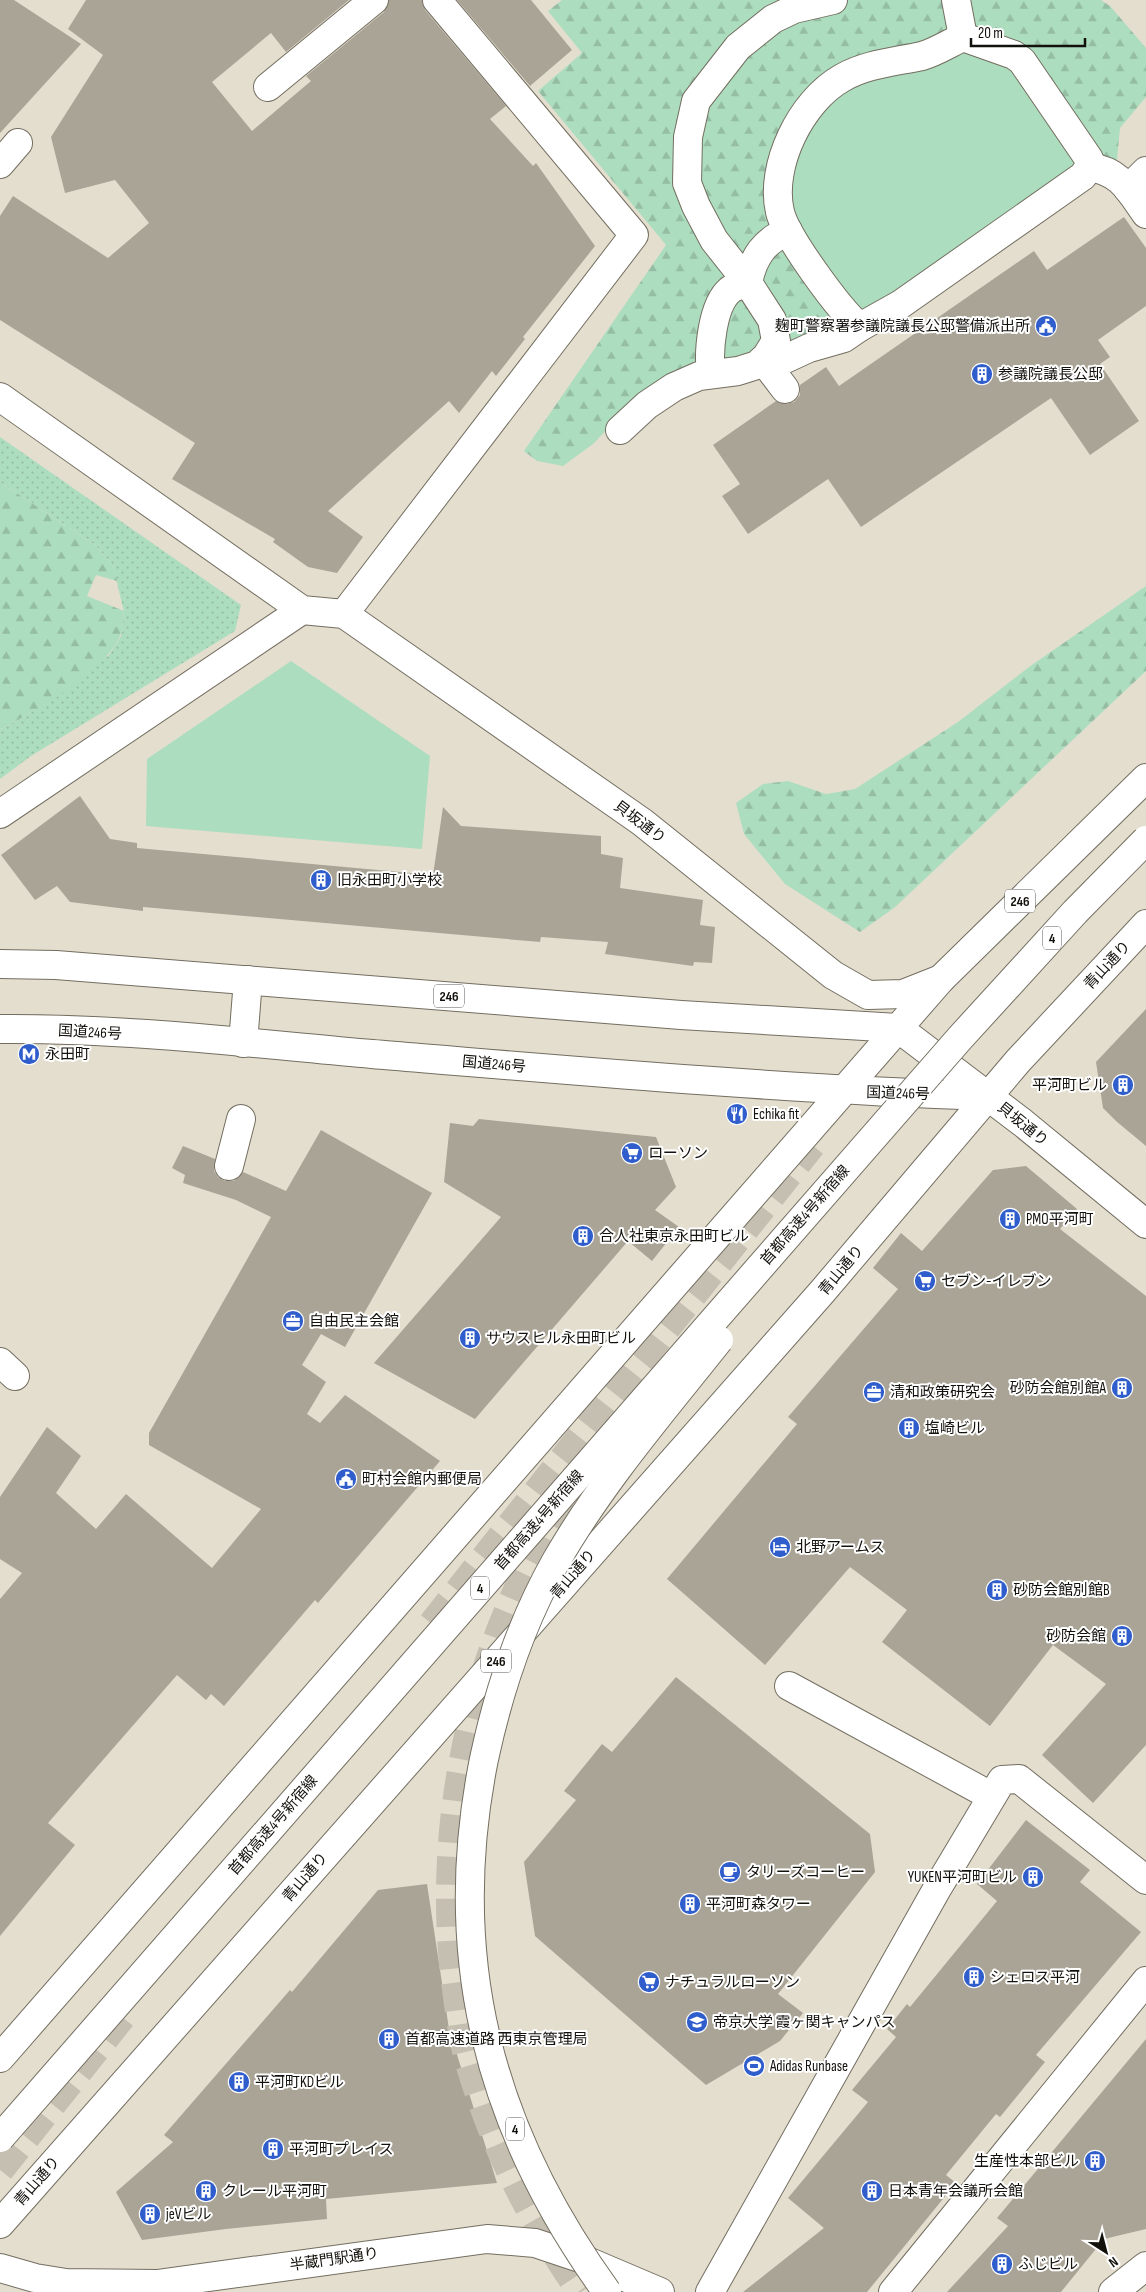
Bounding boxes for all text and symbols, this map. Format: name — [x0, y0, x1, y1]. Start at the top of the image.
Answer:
scale bar — [971, 15, 1085, 47]
text: 20 m — [978, 24, 1003, 43]
public building icon: 麹町警察署参議院議長公邸警備派出所 — [1034, 314, 1058, 338]
place label: 麹町警察署参議院議長公邸警備派出所 — [775, 317, 1030, 336]
building icon: 参議院議長公邸 — [970, 362, 994, 386]
place label: 参議院議長公邸 — [998, 365, 1103, 384]
street label: 貝坂通り — [610, 797, 669, 848]
building icon: 旧永田町小学校 — [309, 868, 333, 892]
place label: 旧永田町小学校 — [337, 871, 442, 890]
road number: 246 — [1005, 889, 1035, 912]
road number: 4 — [1043, 926, 1061, 950]
street label: 青山通り — [1080, 937, 1135, 994]
road number: 246 — [434, 984, 464, 1008]
street label: 国道246号 — [58, 1021, 122, 1044]
metro station icon: 永田町 — [17, 1042, 41, 1066]
place label: 永田町 — [45, 1045, 90, 1064]
street label: 国道246号 — [461, 1052, 527, 1077]
building icon: 平河町ビル — [1111, 1073, 1135, 1097]
place label: 平河町ビル — [1032, 1076, 1107, 1095]
street label: 国道246号 — [866, 1083, 930, 1104]
street label: 貝坂通り — [993, 1098, 1052, 1151]
restaurant icon: Echika fit — [725, 1102, 749, 1126]
place label: Echika fit — [753, 1105, 800, 1124]
supermarket icon: ローソン — [620, 1141, 644, 1165]
place label: ローソン — [648, 1144, 708, 1163]
street label: 首都高速4号新宿線 — [757, 1161, 854, 1269]
building icon: PMO平河町 — [998, 1207, 1022, 1231]
place label: PMO平河町 — [1026, 1210, 1094, 1229]
building icon: 合人社東京永田町ビル — [571, 1224, 595, 1248]
place label: 合人社東京永田町ビル — [599, 1227, 749, 1246]
street label: 青山通り — [815, 1241, 868, 1299]
supermarket icon: セブン-イレブン — [913, 1269, 937, 1293]
place label: セブン-イレブン — [941, 1272, 1052, 1291]
office icon: 自由民主会館 — [281, 1309, 305, 1333]
place label: 自由民主会館 — [309, 1312, 399, 1331]
building icon: サウスヒル永田町ビル — [458, 1326, 482, 1350]
place label: サウスヒル永田町ビル — [486, 1329, 636, 1348]
building icon: 砂防会館別館A — [1110, 1376, 1134, 1400]
place label: 砂防会館別館A — [1010, 1379, 1107, 1398]
office icon: 清和政策研究会 — [862, 1380, 886, 1404]
place label: 清和政策研究会 — [890, 1383, 995, 1402]
building icon: 塩崎ビル — [897, 1416, 921, 1440]
place label: 塩崎ビル — [925, 1419, 985, 1438]
street label: 首都高速4号新宿線 — [491, 1466, 588, 1574]
public building icon: 町村会館内郵便局 — [334, 1467, 358, 1491]
place label: 町村会館内郵便局 — [362, 1470, 482, 1489]
hotel icon: 北野アームス — [768, 1535, 792, 1559]
place label: 北野アームス — [796, 1538, 885, 1557]
street label: 青山通り — [547, 1545, 600, 1603]
road number: 4 — [471, 1576, 489, 1600]
building icon: 砂防会館別館B — [985, 1578, 1009, 1602]
place label: 砂防会館別館B — [1013, 1581, 1110, 1600]
building icon: 砂防会館 — [1110, 1624, 1134, 1648]
place label: 砂防会館 — [1046, 1627, 1106, 1646]
road number: 246 — [481, 1650, 511, 1672]
street label: 首都高速4号新宿線 — [225, 1771, 322, 1879]
street label: 青山通り — [279, 1848, 332, 1906]
cafe icon: タリーズコーヒー — [718, 1860, 742, 1884]
place label: タリーズコーヒー — [746, 1863, 865, 1882]
building icon: YUKEN平河町ビル — [1021, 1865, 1045, 1889]
place label: YUKEN平河町ビル — [908, 1868, 1017, 1887]
building icon: 平河町森タワー — [678, 1892, 702, 1916]
place label: 平河町森タワー — [706, 1895, 811, 1914]
building icon: シェロス平河 — [962, 1965, 986, 1989]
place label: シェロス平河 — [990, 1968, 1080, 1987]
supermarket icon: ナチュラルローソン — [637, 1970, 661, 1994]
place label: ナチュラルローソン — [665, 1973, 800, 1992]
school or university icon: 帝京大学 霞ヶ関キャンパス — [685, 2010, 709, 2034]
place label: 帝京大学 霞ヶ関キャンパス — [713, 2013, 895, 2032]
building icon: 首都高速道路 西東京管理局 — [377, 2027, 401, 2051]
place label: 首都高速道路 西東京管理局 — [405, 2030, 587, 2049]
sports icon: Adidas Runbase — [742, 2054, 766, 2078]
place label: Adidas Runbase — [769, 2057, 848, 2076]
building icon: 平河町KDビル — [227, 2070, 251, 2094]
place label: 平河町KDビル — [255, 2073, 344, 2092]
road number: 4 — [506, 2118, 524, 2140]
building icon: 平河町プレイス — [261, 2137, 285, 2161]
place label: 平河町プレイス — [289, 2140, 394, 2159]
building icon: 生産性本部ビル — [1083, 2149, 1107, 2173]
street label: 青山通り — [11, 2152, 64, 2210]
place label: 生産性本部ビル — [974, 2152, 1079, 2171]
building icon: クレール平河町 — [194, 2179, 218, 2203]
building icon: 日本青年会議所会館 — [860, 2179, 884, 2203]
place label: クレール平河町 — [222, 2182, 327, 2201]
place label: 日本青年会議所会館 — [888, 2182, 1023, 2201]
building icon: jeVビル — [138, 2202, 162, 2226]
place label: jeVビル — [165, 2205, 211, 2224]
north arrow — [1081, 2227, 1131, 2277]
street label: 半蔵門駅通り — [288, 2244, 380, 2275]
building icon: ふじビル — [990, 2252, 1014, 2276]
text: N — [1105, 2253, 1121, 2271]
place label: ふじビル — [1018, 2255, 1078, 2274]

